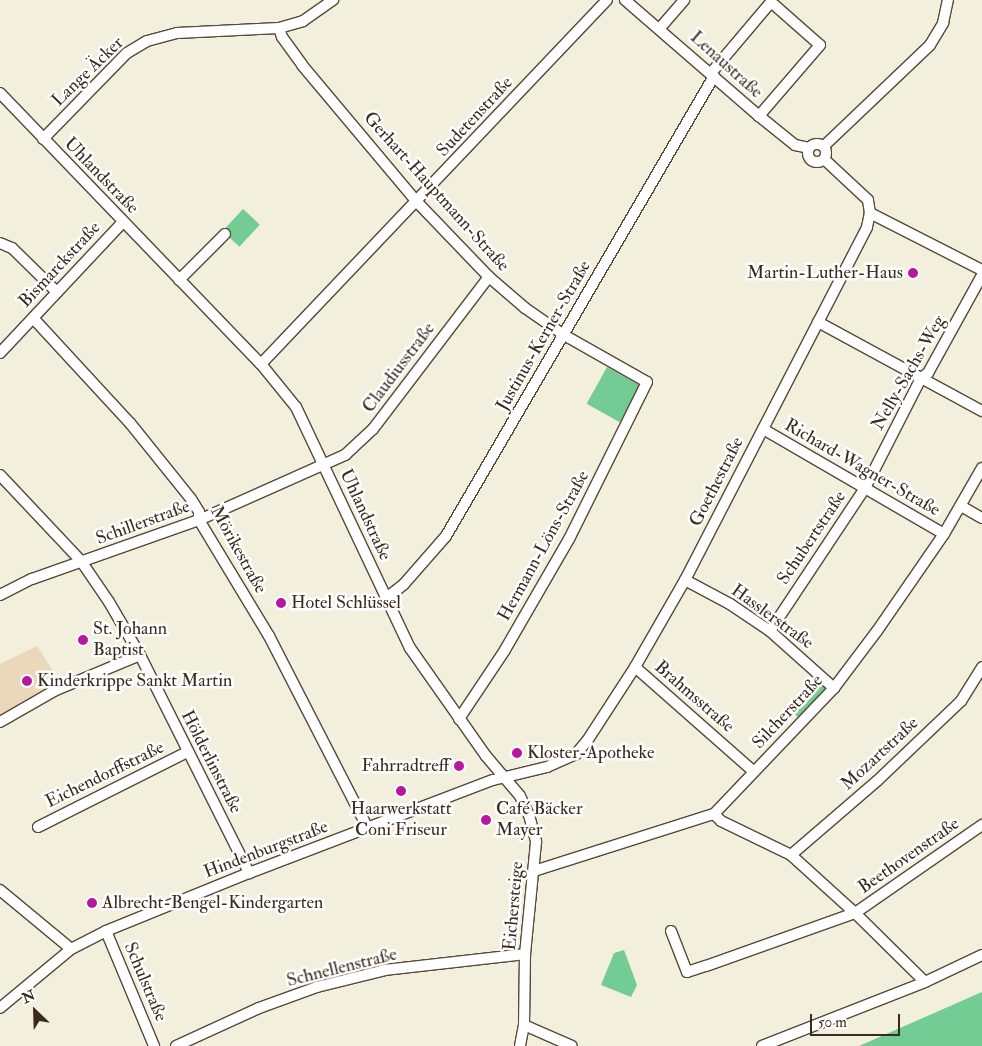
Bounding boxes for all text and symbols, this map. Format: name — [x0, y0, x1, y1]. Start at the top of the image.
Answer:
street label: Lenaustraße — [685, 27, 767, 103]
street label: Lange Äcker — [48, 33, 128, 111]
street label: Sudetenstraße — [432, 72, 518, 162]
street label: Gerhart-Hauptmann-Straße — [359, 108, 513, 276]
street label: Uhlandstraße — [59, 133, 143, 219]
street label: Bismarckstraße — [15, 218, 105, 312]
street label: Justinus-Kerner-Straße — [492, 257, 596, 415]
place label: Martin-Luther-Haus — [747, 262, 903, 284]
marker: Martin-Luther-Haus — [907, 267, 919, 279]
street label: Nelly-Sachs-Weg — [867, 312, 951, 434]
street label: Claudiusstraße — [358, 319, 440, 417]
street label: Richard-Wagner-Straße — [780, 415, 944, 521]
street label: Goethestraße — [685, 434, 749, 530]
street label: Uhlandstraße — [335, 466, 395, 564]
street label: Hermann-Löns-Straße — [494, 467, 594, 625]
street label: Schubertstraße — [773, 487, 851, 589]
street label: Schillerstraße — [93, 496, 193, 550]
street label: Mörikestraße — [205, 503, 271, 597]
street label: Hasslerstraße — [727, 580, 817, 654]
place label: Hotel Schlüssel — [291, 592, 401, 614]
marker: Hotel Schlüssel — [275, 597, 287, 609]
place label: St. Johann Baptist — [93, 619, 167, 662]
marker: St. Johann Baptist — [77, 634, 89, 646]
street label: Brahmsstraße — [650, 656, 738, 738]
place label: Kinderkrippe Sankt Martin — [37, 670, 232, 692]
street label: Silcherstraße — [748, 670, 828, 754]
marker: Kinderkrippe Sankt Martin — [21, 675, 33, 687]
street label: Hölderlinstraße — [176, 707, 246, 817]
street label: Mozartstraße — [837, 713, 923, 795]
street label: Eichendorffstraße — [42, 737, 168, 813]
place label: Kloster-Apotheke — [527, 742, 654, 764]
marker: Kloster-Apotheke — [511, 747, 523, 759]
place label: Fahrradtreff — [361, 755, 449, 777]
marker: Fahrradtreff — [453, 760, 465, 772]
marker: Haarwerkstatt Coni Friseur — [395, 785, 407, 797]
place label: Haarwerkstatt Coni Friseur — [351, 799, 451, 842]
place label: Café Bäcker Mayer — [496, 799, 583, 842]
street label: Beethovenstraße — [854, 813, 964, 899]
marker: Café Bäcker Mayer — [480, 814, 492, 826]
street label: Hindenburgstraße — [201, 816, 331, 884]
street label: Eichersteige — [499, 861, 529, 951]
place label: Albrecht-Bengel-Kindergarten — [102, 892, 323, 914]
marker: Albrecht-Bengel-Kindergarten — [86, 897, 98, 909]
street label: Schulstraße — [119, 939, 171, 1025]
street label: Schnellenstraße — [285, 944, 399, 992]
north arrow — [10, 986, 60, 1036]
text: N — [20, 987, 38, 1007]
scale bar — [812, 1004, 902, 1036]
text: 50 m — [818, 1013, 847, 1032]

